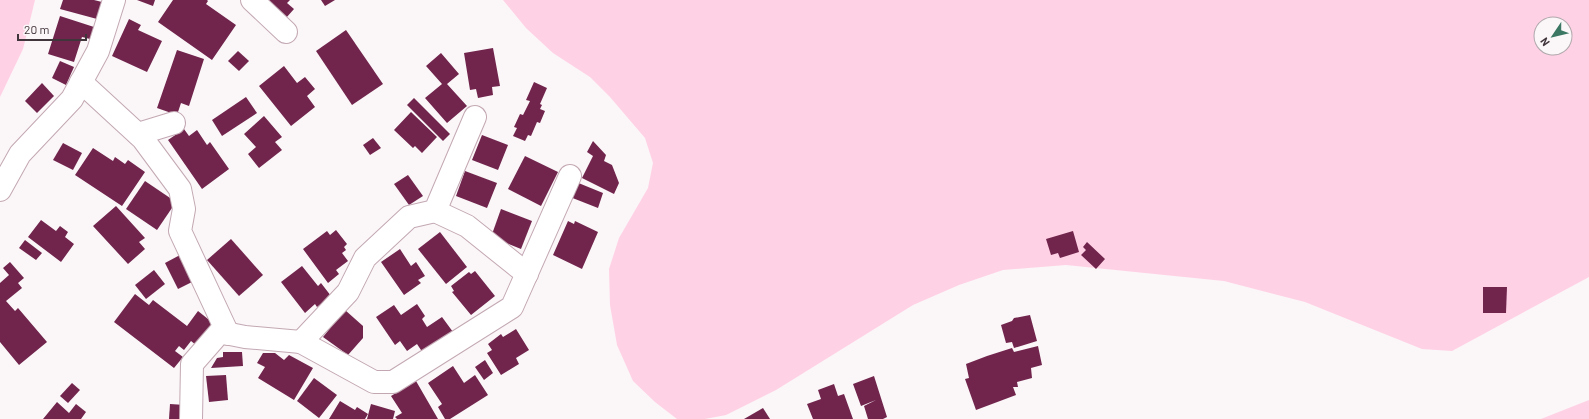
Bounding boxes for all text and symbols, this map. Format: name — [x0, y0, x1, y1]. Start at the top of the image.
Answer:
scale bar — [18, 16, 86, 42]
north arrow — [1533, 16, 1573, 56]
text: 20 m — [24, 22, 50, 36]
text: N — [1537, 35, 1552, 49]

